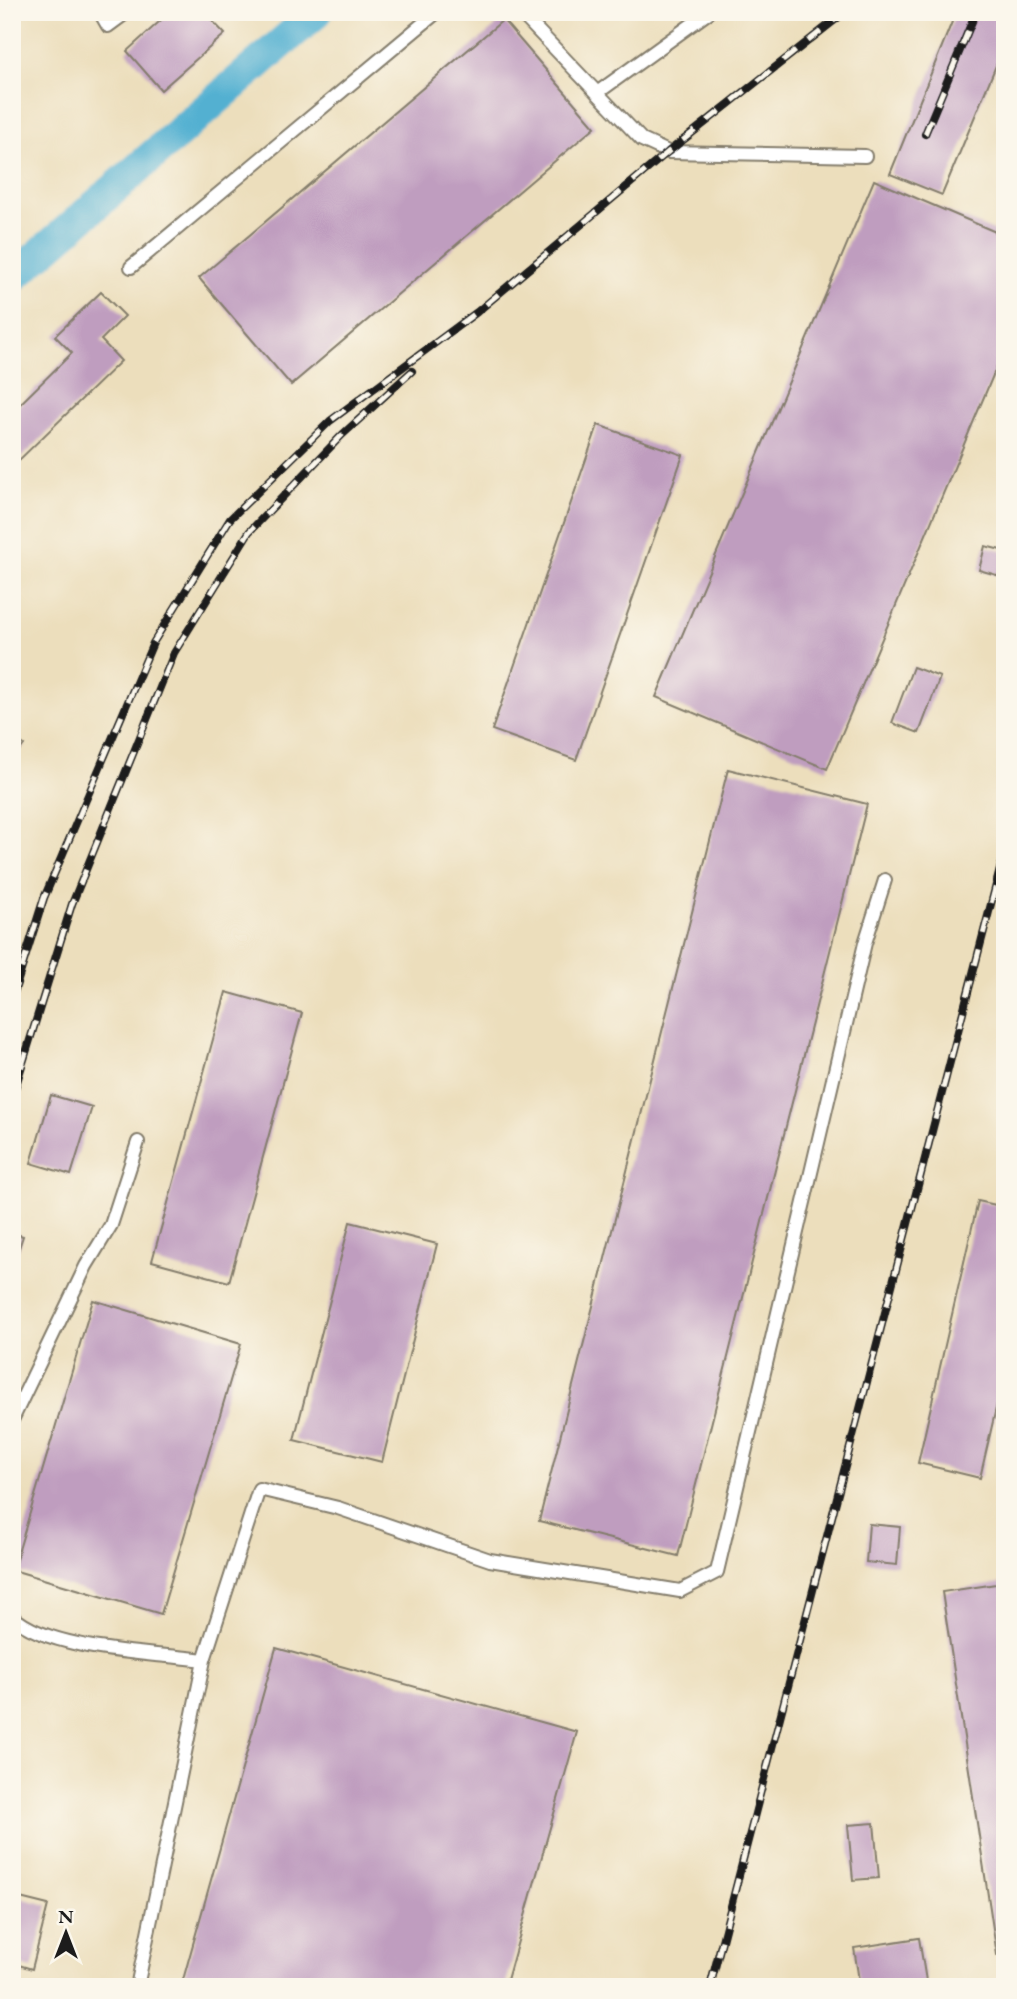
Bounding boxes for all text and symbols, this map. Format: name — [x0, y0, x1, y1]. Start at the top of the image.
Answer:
north arrow — [32, 1898, 102, 1968]
text: N — [58, 1904, 74, 1929]

